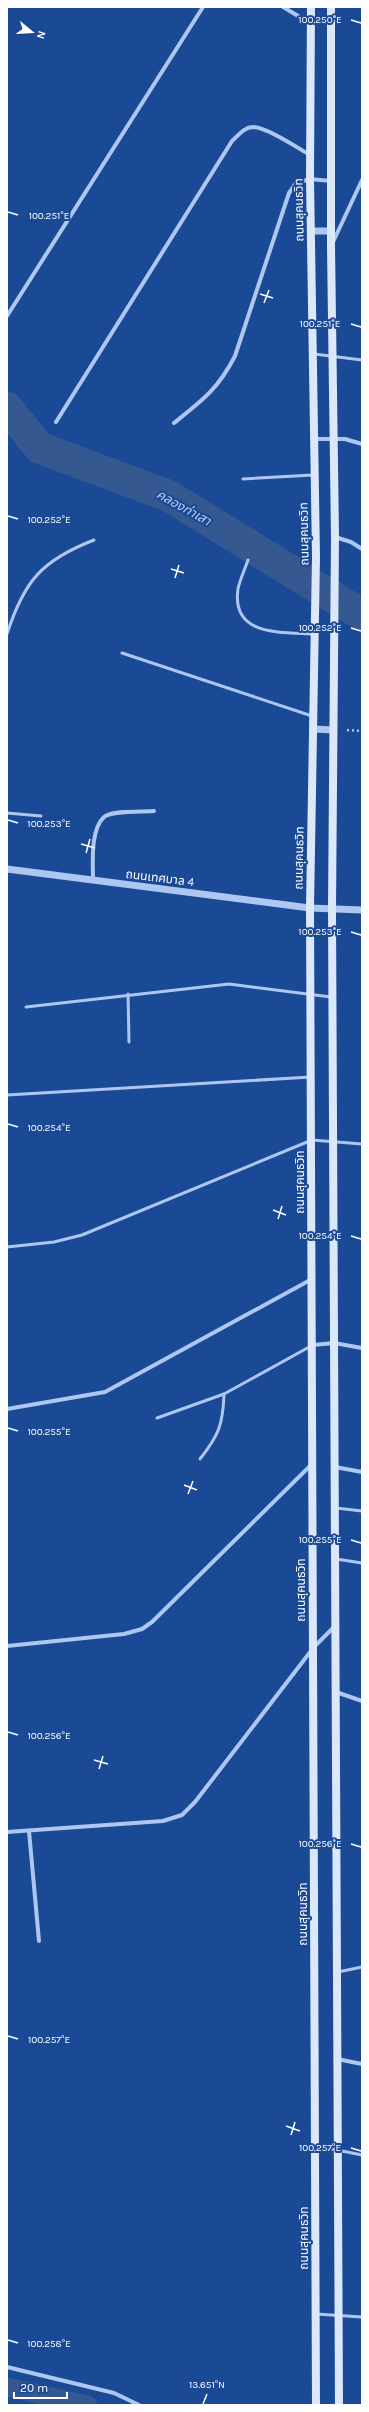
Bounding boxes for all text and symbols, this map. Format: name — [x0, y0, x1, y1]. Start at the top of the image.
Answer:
north arrow — [12, 12, 52, 52]
text: 100.250°E — [298, 14, 342, 26]
text: N — [34, 29, 48, 41]
street label: ถนนสุคนธวิท — [291, 178, 307, 242]
text: 100.251°E — [29, 210, 69, 222]
text: 100.251°E — [300, 318, 340, 330]
water label: คลองท่าเสา — [154, 486, 214, 529]
street label: ถนนสุคนธวิท — [296, 502, 312, 566]
text: 100.252°E — [27, 514, 71, 526]
text: 100.252°E — [298, 622, 342, 634]
text: 100.253°E — [27, 818, 71, 830]
street label: ถนนสุคนธวิท — [291, 826, 307, 890]
street label: ถนนเทศบาล 4 — [125, 867, 195, 889]
text: 100.253°E — [298, 926, 342, 938]
text: 100.254°E — [27, 1122, 71, 1134]
street label: ถนนสุคนธวิท — [293, 1150, 307, 1214]
text: 100.254°E — [298, 1230, 342, 1242]
text: 100.255°E — [27, 1426, 71, 1438]
text: 100.255°E — [298, 1534, 342, 1546]
street label: ถนนสุคนธวิท — [294, 1558, 308, 1622]
text: 100.256°E — [27, 1730, 71, 1742]
text: 100.256°E — [298, 1838, 342, 1850]
street label: ถนนสุคนธวิท — [296, 1882, 310, 1946]
text: 100.257°E — [28, 2034, 70, 2046]
text: 100.257°E — [299, 2142, 341, 2154]
street label: ถนนสุคนธวิท — [297, 2206, 311, 2270]
text: 100.258°E — [27, 2338, 71, 2350]
scale bar — [14, 2374, 67, 2400]
text: 13.651°N — [189, 2379, 225, 2391]
text: 20 m — [20, 2381, 48, 2395]

